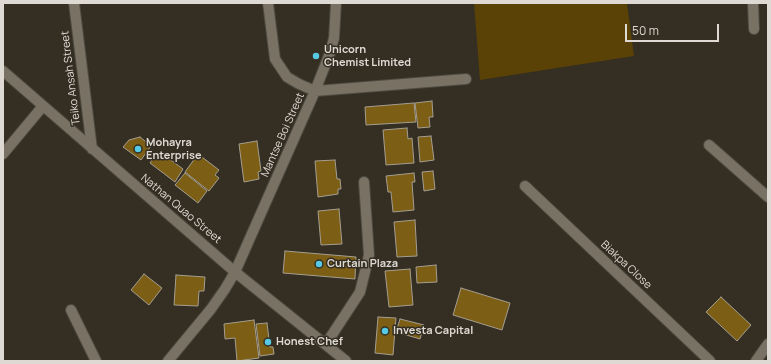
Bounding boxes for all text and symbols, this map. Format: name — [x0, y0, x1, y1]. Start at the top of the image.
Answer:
scale bar — [627, 16, 721, 42]
text: 50 m — [632, 22, 659, 39]
street label: Teiko Ansah Street — [59, 30, 83, 126]
place label: Unicorn Chemist Limited — [324, 43, 411, 69]
marker: Unicorn Chemist Limited — [311, 51, 321, 61]
street label: Mantse Boi Street — [258, 91, 308, 179]
place label: Mohayra Enterprise — [146, 136, 202, 162]
marker: Mohayra Enterprise — [133, 144, 143, 154]
street label: Nathan Quao Street — [138, 171, 224, 247]
street label: Biakpa Close — [598, 238, 654, 292]
place label: Curtain Plaza — [327, 257, 398, 271]
marker: Curtain Plaza — [314, 259, 324, 269]
place label: Investa Capital — [393, 324, 473, 338]
marker: Investa Capital — [380, 326, 390, 336]
place label: Honest Chef — [276, 335, 343, 349]
marker: Honest Chef — [263, 337, 273, 347]

